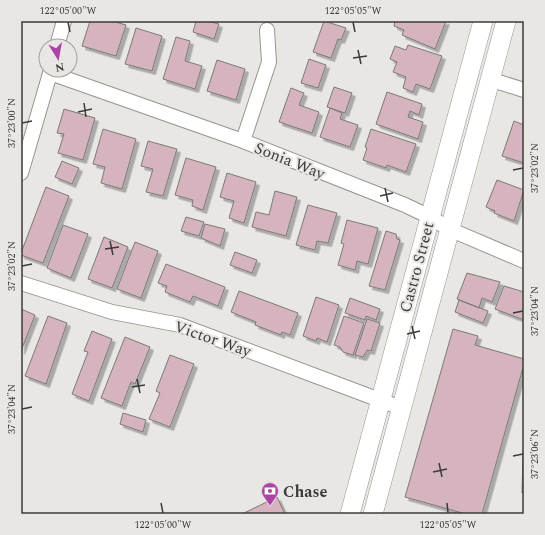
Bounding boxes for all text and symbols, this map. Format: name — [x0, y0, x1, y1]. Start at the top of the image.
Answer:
text: 122°05'00"W — [40, 3, 97, 19]
text: 122°05'05"W — [325, 3, 382, 19]
north arrow — [38, 38, 78, 78]
text: N — [54, 58, 66, 77]
text: 37°23'00"N — [4, 98, 20, 148]
street label: Sonia Way — [251, 136, 330, 186]
text: 37°23'02"N — [527, 143, 543, 193]
street label: Castro Street — [393, 219, 441, 315]
text: 37°23'02"N — [4, 241, 20, 291]
text: 37°23'04"N — [527, 286, 543, 336]
street label: Victor Way — [171, 315, 256, 364]
text: 37°23'04"N — [4, 384, 20, 434]
text: 37°23'06"N — [527, 429, 543, 479]
place label: Chase — [283, 480, 327, 504]
bank icon: Chase — [260, 481, 280, 506]
text: 122°05'00"W — [135, 517, 192, 533]
text: 122°05'05"W — [420, 517, 477, 533]

